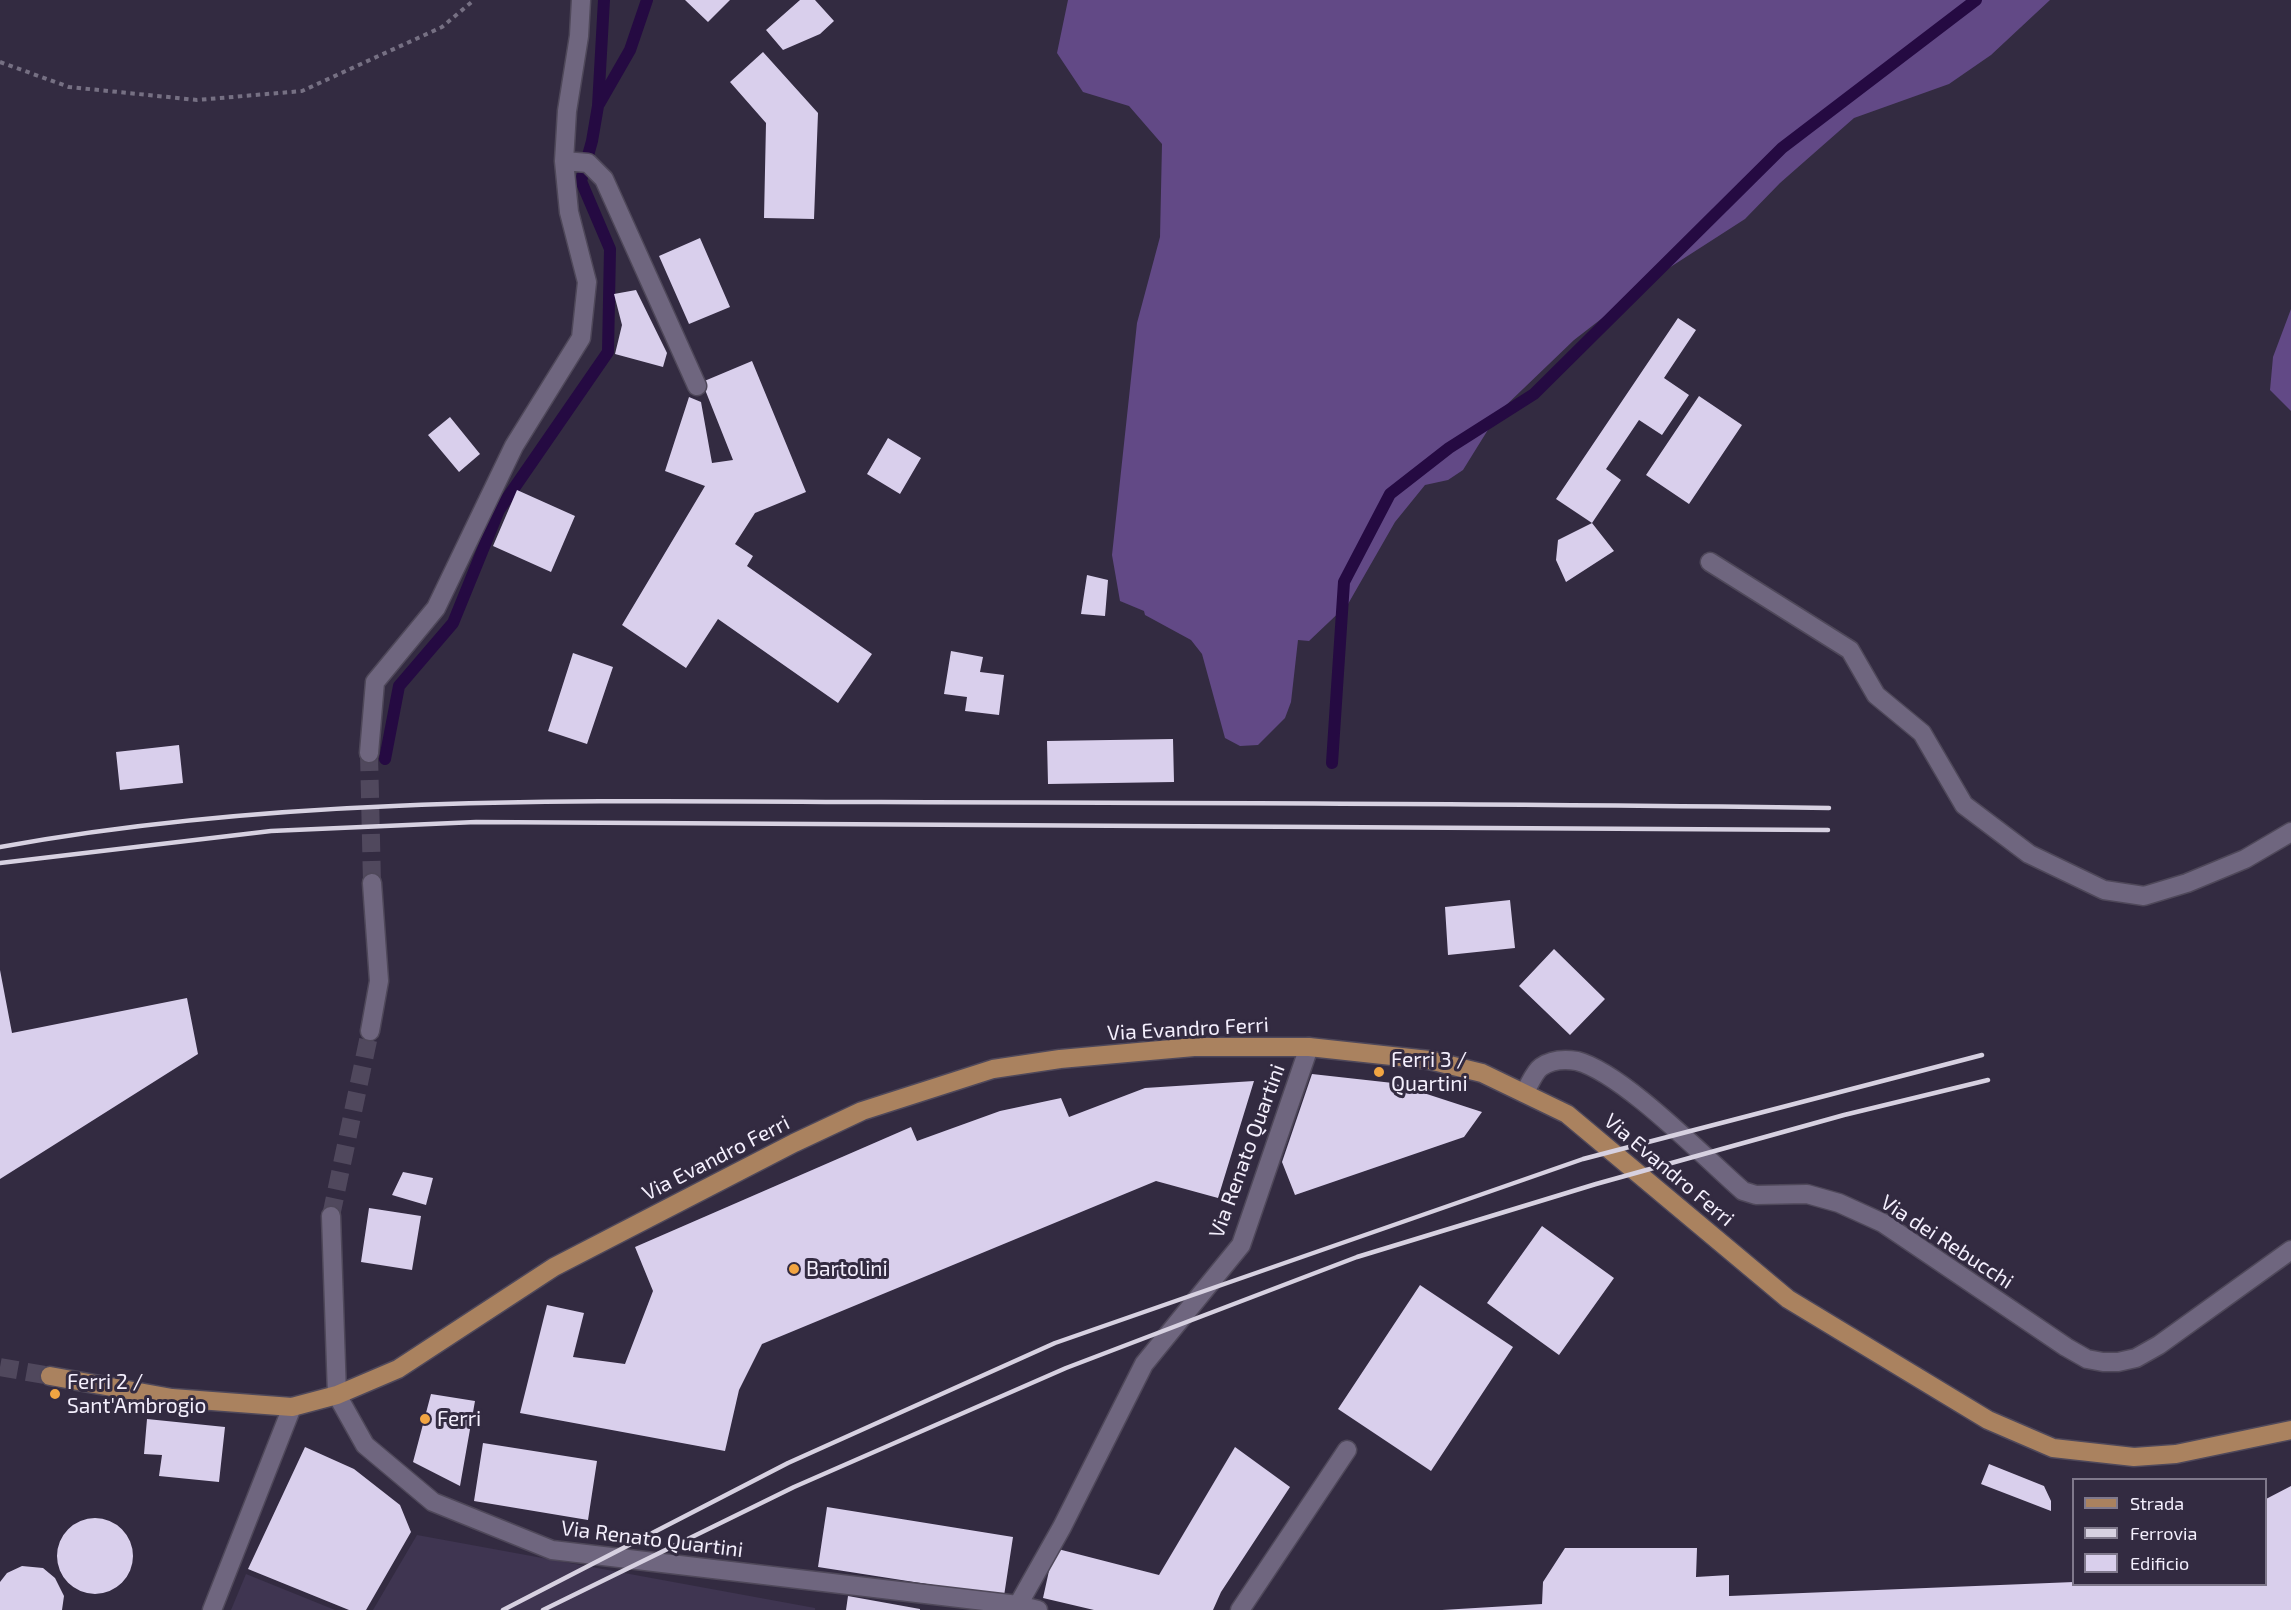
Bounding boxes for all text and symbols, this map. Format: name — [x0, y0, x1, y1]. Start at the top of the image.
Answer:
street label: Via Evandro Ferri — [1107, 1012, 1269, 1046]
place label: Ferri 3 / Quartini — [1391, 1047, 1468, 1097]
street label: Via Renato Quartini — [1204, 1061, 1290, 1241]
marker: Ferri 3 / Quartini — [1372, 1065, 1386, 1079]
street label: Via Evandro Ferri — [1599, 1108, 1739, 1232]
street label: Via Evandro Ferri — [638, 1110, 794, 1206]
street label: Via dei Rebucchi — [1876, 1190, 2018, 1294]
place label: Bartolini — [806, 1256, 888, 1282]
marker: Bartolini — [787, 1262, 801, 1276]
place label: Ferri 2 / Sant'Ambrogio — [67, 1369, 206, 1419]
marker: Ferri 2 / Sant'Ambrogio — [48, 1387, 62, 1401]
place label: Ferri — [437, 1406, 481, 1432]
marker: Ferri — [418, 1412, 432, 1426]
legend — [2072, 1478, 2267, 1586]
text: Strada — [2130, 1492, 2184, 1514]
street label: Via Renato Quartini — [560, 1515, 744, 1563]
text: Ferrovia — [2130, 1522, 2197, 1544]
text: Edificio — [2130, 1552, 2189, 1574]

